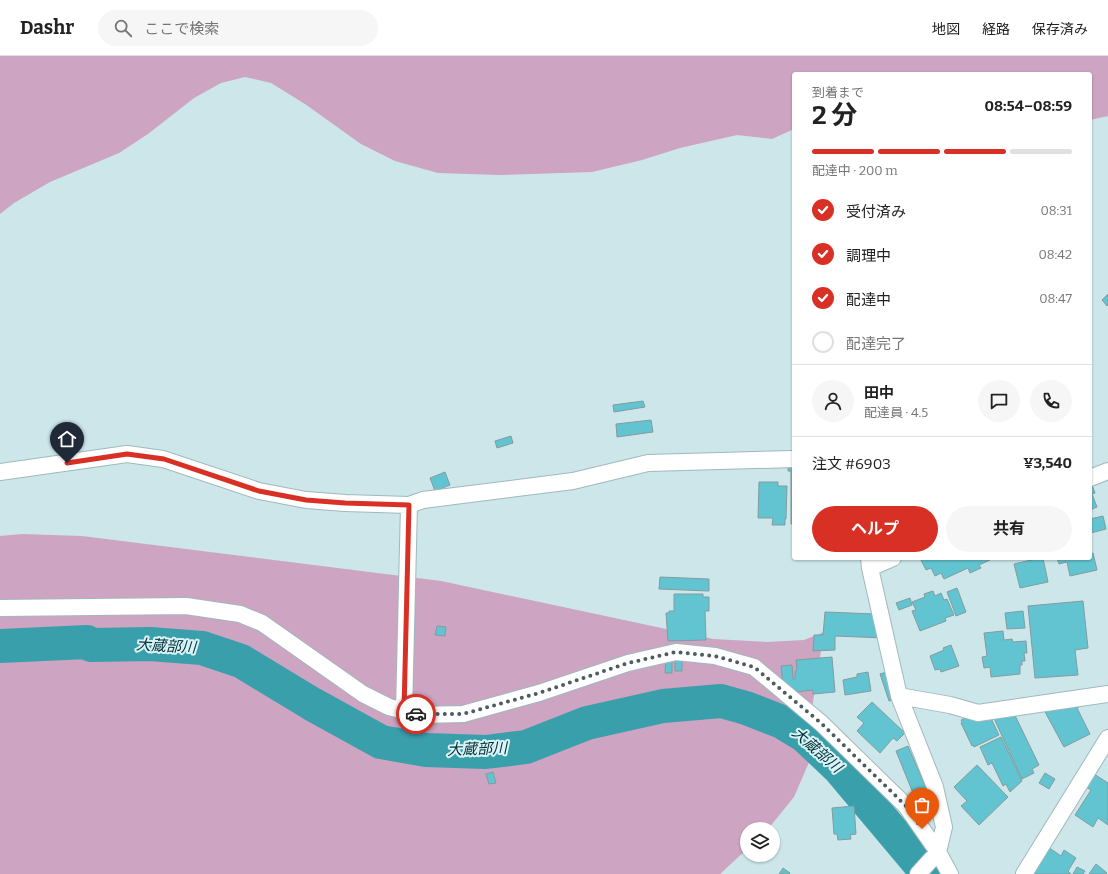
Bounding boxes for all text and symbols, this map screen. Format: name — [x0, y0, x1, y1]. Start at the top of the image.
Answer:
search box — [98, 10, 378, 46]
text: Dashr — [20, 16, 74, 39]
icon: search — [112, 17, 134, 39]
text: ここで検索 — [144, 20, 219, 38]
text: 地図 — [932, 21, 960, 38]
text: 経路 — [982, 21, 1010, 38]
text: 保存済み — [1032, 21, 1088, 38]
text: 到着まで — [812, 85, 864, 100]
text: 08:54–08:59 — [984, 97, 1072, 115]
text: 2 分 — [812, 100, 857, 131]
text: 配達中 · 200 m — [812, 163, 898, 178]
icon: check — [812, 199, 834, 221]
text: 受付済み — [846, 203, 906, 221]
text: 08:31 — [1040, 203, 1072, 218]
icon: check — [812, 243, 834, 265]
text: 調理中 — [846, 247, 891, 265]
text: 08:42 — [1038, 247, 1072, 262]
icon: check — [812, 287, 834, 309]
text: 配達中 — [846, 291, 891, 309]
text: 08:47 — [1039, 291, 1072, 306]
text: 配達完了 — [846, 335, 906, 353]
button: person — [812, 380, 854, 422]
button: chat — [978, 380, 1020, 422]
button: phone — [1030, 380, 1072, 422]
text: 田中 — [864, 384, 894, 402]
text: 配達員 · 4.5 — [864, 405, 928, 420]
pin — [50, 422, 84, 463]
icon: home — [56, 428, 78, 450]
text: ¥3,540 — [1023, 454, 1072, 472]
text: 注文 #6903 — [812, 455, 891, 473]
button: ヘルプ — [812, 506, 938, 552]
button: 共有 — [946, 506, 1072, 552]
water label: 大蔵部川 — [136, 635, 198, 657]
courier — [396, 694, 436, 734]
icon: car — [405, 703, 427, 725]
water label: 大蔵部川 — [788, 724, 847, 778]
water label: 大蔵部川 — [447, 739, 509, 759]
pin — [905, 788, 939, 829]
icon: bag — [911, 794, 933, 816]
map controls — [740, 822, 780, 862]
button: layers — [740, 822, 780, 862]

